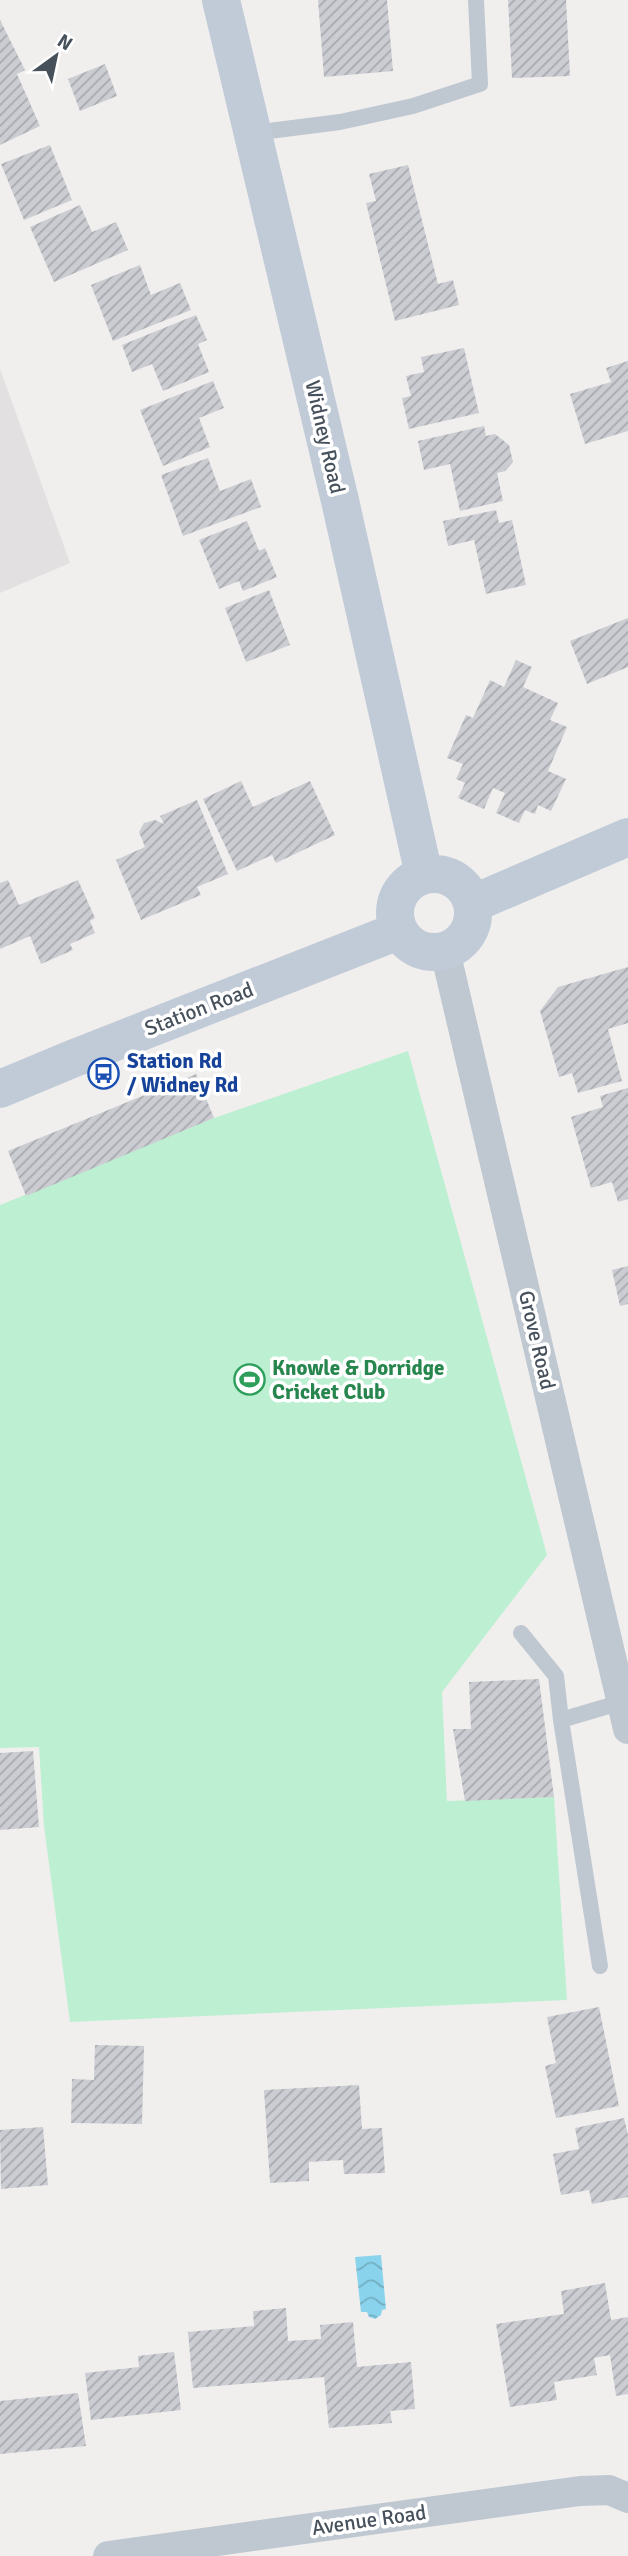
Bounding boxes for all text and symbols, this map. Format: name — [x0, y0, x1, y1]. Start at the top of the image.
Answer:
north arrow — [21, 21, 91, 91]
text: N — [53, 29, 77, 56]
street label: Widney Road — [299, 378, 351, 496]
street label: Station Road — [141, 976, 257, 1042]
place label: Station Rd / Widney Rd — [127, 1048, 238, 1098]
bus stop icon: Station Rd / Widney Rd — [87, 1056, 121, 1090]
street label: Grove Road — [513, 1288, 561, 1392]
place label: Knowle & Dorridge Cricket Club — [272, 1355, 444, 1405]
sports icon: Knowle & Dorridge Cricket Club — [232, 1363, 266, 1397]
street label: Avenue Road — [310, 2499, 428, 2541]

